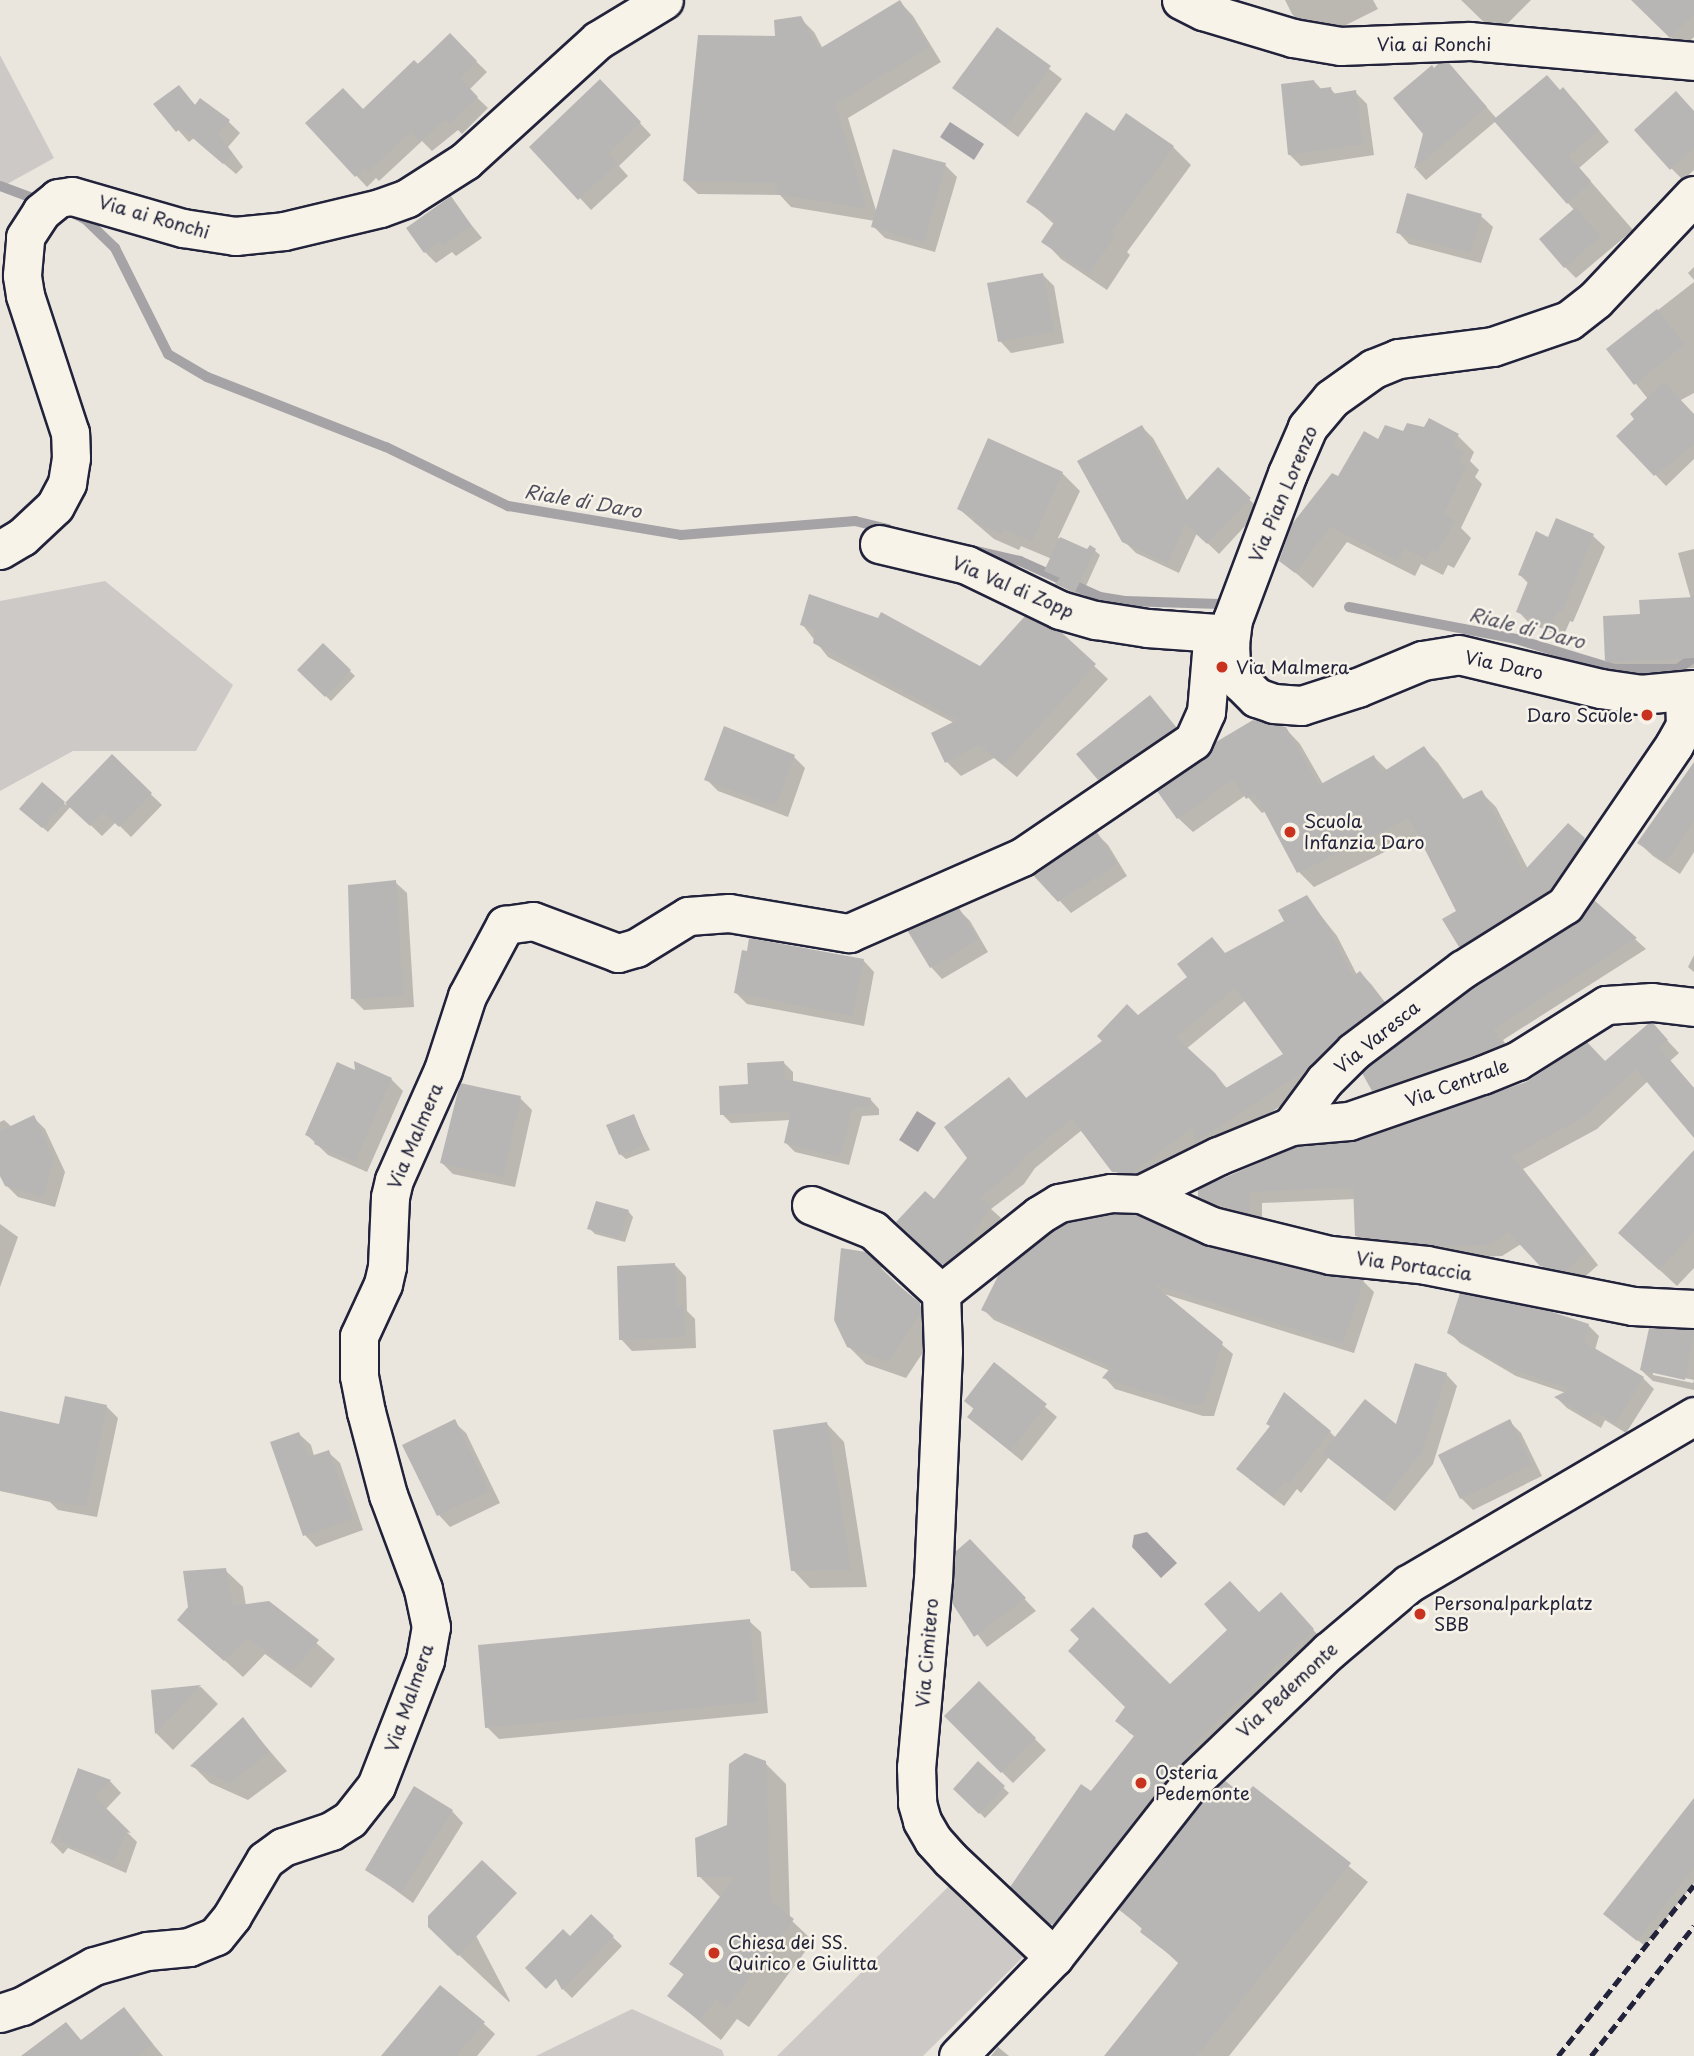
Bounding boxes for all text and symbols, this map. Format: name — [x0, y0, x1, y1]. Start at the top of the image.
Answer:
street label: Via ai Ronchi — [1377, 33, 1491, 55]
street label: Via ai Ronchi — [96, 191, 212, 243]
street label: Via Pian Lorenzo — [1245, 423, 1321, 565]
water label: Riale di Daro — [521, 479, 645, 523]
street label: Via Val di Zopp — [949, 551, 1077, 623]
water label: Riale di Daro — [1465, 602, 1589, 654]
street label: Via Daro — [1463, 646, 1545, 684]
place label: Via Malmera — [1236, 656, 1348, 678]
marker: Via Malmera — [1214, 659, 1230, 675]
place label: Daro Scuole — [1526, 704, 1633, 726]
marker: Daro Scuole — [1639, 707, 1655, 723]
place label: Scuola Infanzia Daro — [1304, 811, 1424, 854]
marker: Scuola Infanzia Daro — [1282, 824, 1298, 840]
street label: Via Varesca — [1330, 996, 1424, 1078]
street label: Via Centrale — [1402, 1054, 1512, 1112]
street label: Via Malmera — [383, 1080, 447, 1192]
street label: Via Portaccia — [1355, 1247, 1473, 1285]
place label: Personalparkplatz SBB — [1434, 1593, 1592, 1636]
street label: Via Cimitero — [911, 1598, 943, 1708]
marker: Personalparkplatz SBB — [1412, 1606, 1428, 1622]
street label: Via Pedemonte — [1232, 1638, 1342, 1742]
street label: Via Malmera — [381, 1642, 437, 1754]
place label: Osteria Pedemonte — [1155, 1762, 1250, 1804]
marker: Osteria Pedemonte — [1133, 1775, 1149, 1791]
place label: Chiesa dei SS. Quirico e Giulitta — [728, 1932, 880, 1974]
marker: Chiesa dei SS. Quirico e Giulitta — [706, 1945, 722, 1961]

